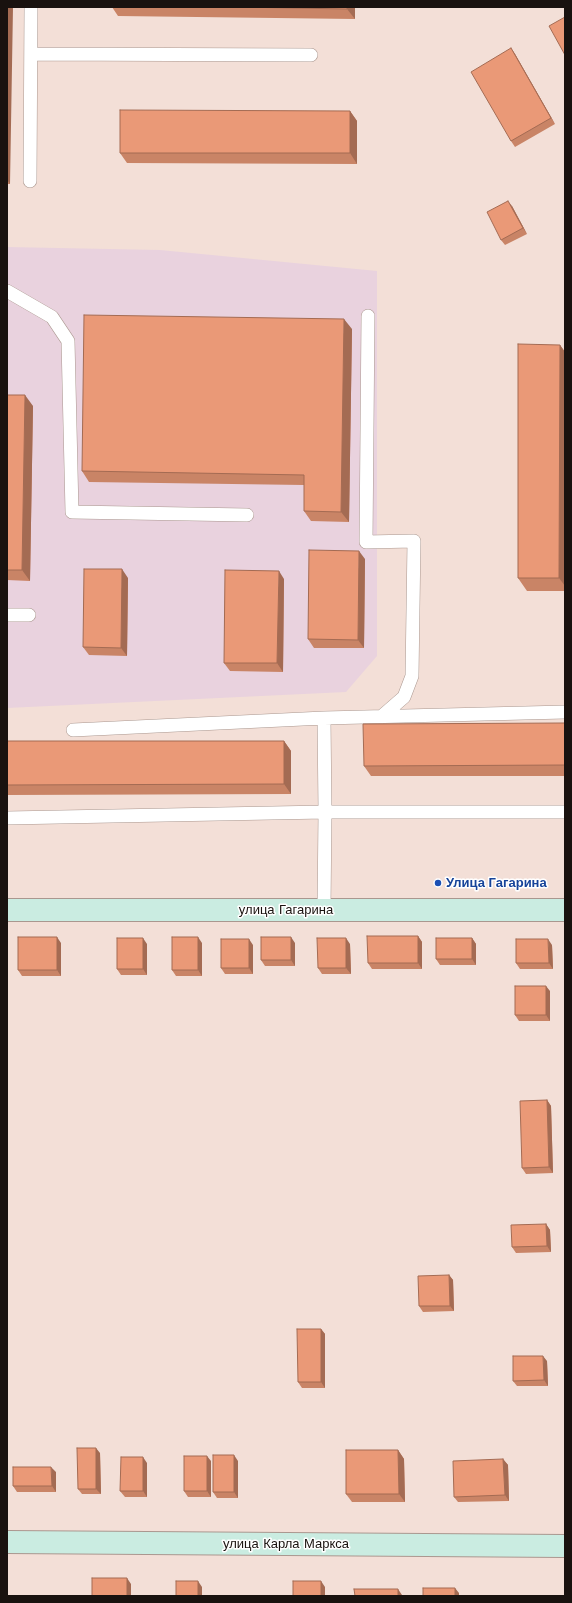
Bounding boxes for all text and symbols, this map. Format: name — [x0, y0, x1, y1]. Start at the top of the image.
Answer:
place label: Улица Гагарина — [446, 875, 547, 891]
marker: Улица Гагарина — [433, 878, 443, 888]
street label: улица Гагарина — [239, 902, 333, 918]
street label: улица Карла Маркса — [223, 1536, 349, 1552]

